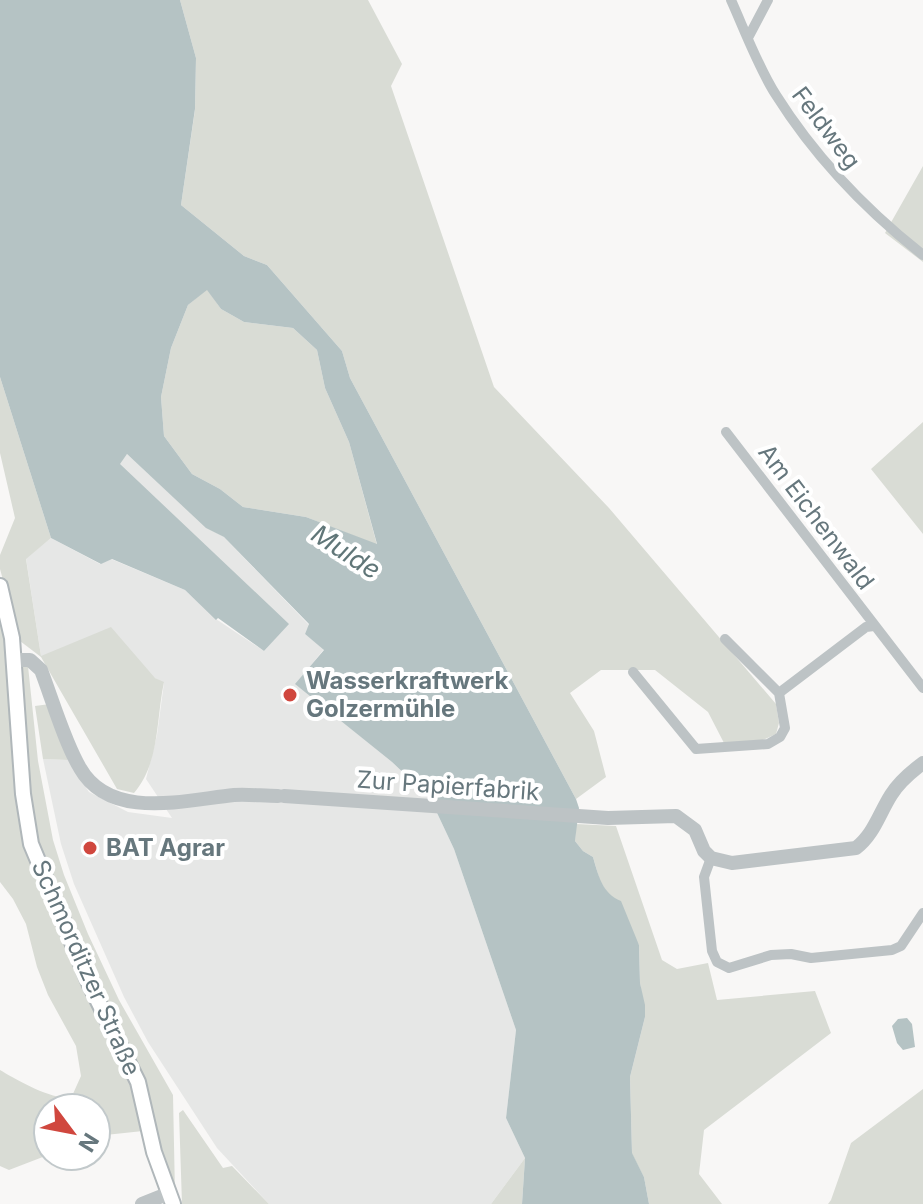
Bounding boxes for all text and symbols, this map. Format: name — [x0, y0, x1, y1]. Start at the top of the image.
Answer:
street label: Feldweg — [786, 81, 867, 175]
street label: Am Eichenwald — [752, 438, 880, 595]
water label: Mulde — [306, 518, 387, 585]
place label: Wasserkraftwerk Golzermühle — [306, 666, 508, 723]
marker: Wasserkraftwerk Golzermühle — [281, 686, 299, 704]
street label: Zur Papierfabrik — [356, 765, 540, 806]
place label: BAT Agrar — [106, 833, 225, 862]
marker: BAT Agrar — [81, 839, 99, 857]
street label: Schmorditzer Straße — [26, 855, 147, 1080]
north arrow — [32, 1092, 112, 1172]
text: N — [73, 1129, 104, 1157]

